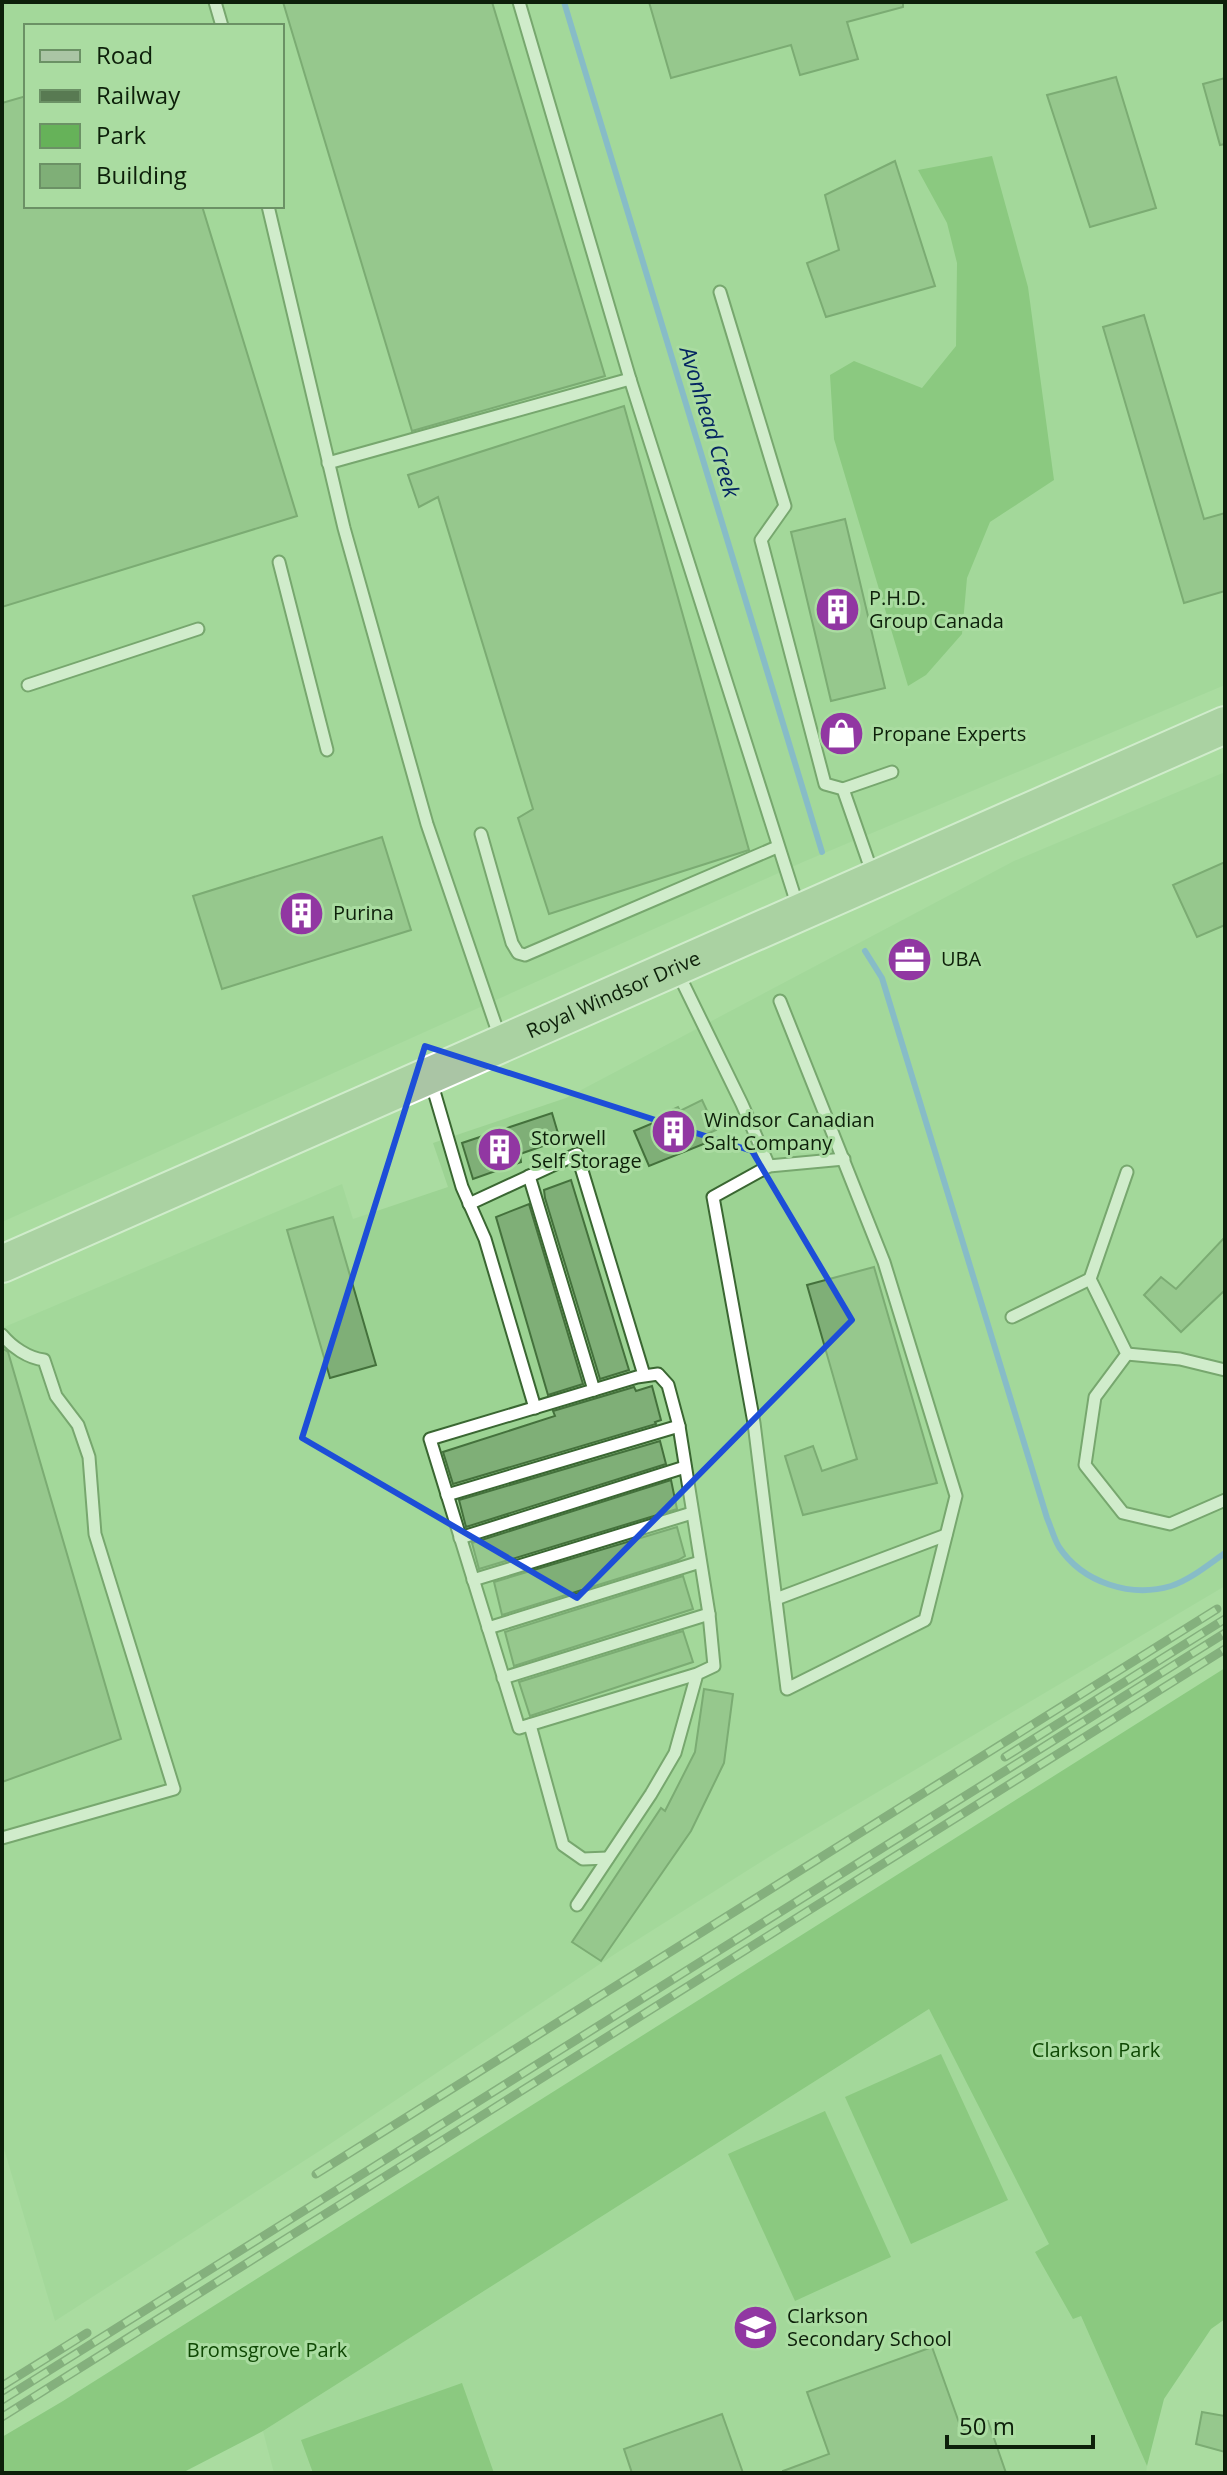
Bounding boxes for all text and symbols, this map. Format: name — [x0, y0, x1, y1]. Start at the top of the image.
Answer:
legend — [24, 24, 284, 208]
text: Road — [96, 38, 153, 71]
text: Railway — [96, 78, 181, 111]
text: Park — [96, 118, 147, 151]
text: Building — [96, 158, 187, 191]
water label: Avonhead Creek — [673, 341, 749, 502]
place label: P.H.D. Group Canada — [869, 584, 1004, 634]
building icon: P.H.D. Group Canada — [814, 586, 862, 634]
shop icon: Propane Experts — [817, 710, 865, 758]
place label: Propane Experts — [872, 720, 1026, 747]
building icon: Purina — [278, 889, 326, 937]
place label: Purina — [333, 899, 394, 926]
office icon: UBA — [886, 935, 934, 983]
street label: Royal Windsor Drive — [522, 944, 704, 1044]
place label: UBA — [941, 945, 982, 972]
place label: Windsor Canadian Salt Company — [704, 1106, 875, 1156]
building icon: Windsor Canadian Salt Company — [649, 1108, 697, 1156]
place label: Storwell Self Storage — [531, 1124, 642, 1174]
building icon: Storwell Self Storage — [476, 1125, 524, 1173]
park label: Clarkson Park — [1032, 2036, 1161, 2063]
place label: Clarkson Secondary School — [787, 2302, 952, 2352]
school or university icon: Clarkson Secondary School — [732, 2303, 780, 2351]
park label: Bromsgrove Park — [187, 2336, 348, 2363]
scale bar — [947, 2399, 1093, 2449]
text: 50 m — [959, 2409, 1015, 2442]

